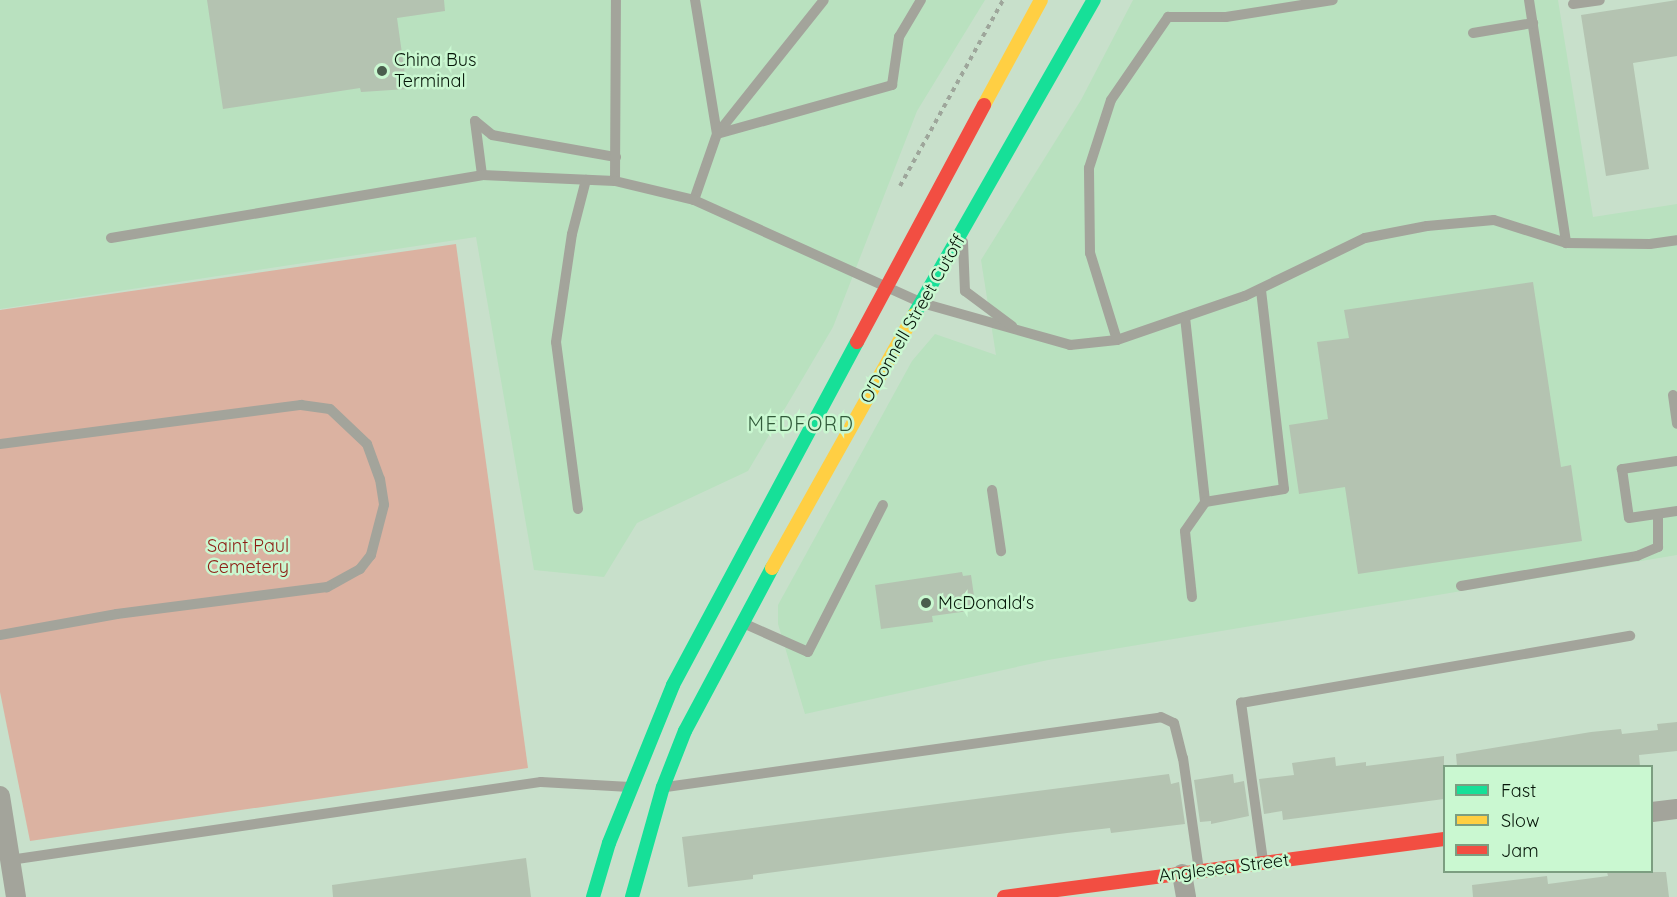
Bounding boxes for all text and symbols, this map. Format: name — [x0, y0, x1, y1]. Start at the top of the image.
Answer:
place label: China Bus Terminal — [394, 50, 476, 92]
marker: China Bus Terminal — [375, 64, 389, 78]
street label: O'Donnell Street Cutoff — [856, 231, 970, 407]
district label: MEDFORD — [747, 411, 855, 435]
park label: Saint Paul Cemetery — [207, 536, 289, 578]
place label: McDonald's — [938, 592, 1034, 614]
marker: McDonald's — [919, 596, 933, 610]
legend — [1443, 765, 1653, 873]
text: Fast — [1501, 779, 1536, 802]
text: Slow — [1501, 809, 1539, 832]
text: Jam — [1501, 839, 1539, 862]
street label: Anglesea Street — [1158, 849, 1290, 887]

